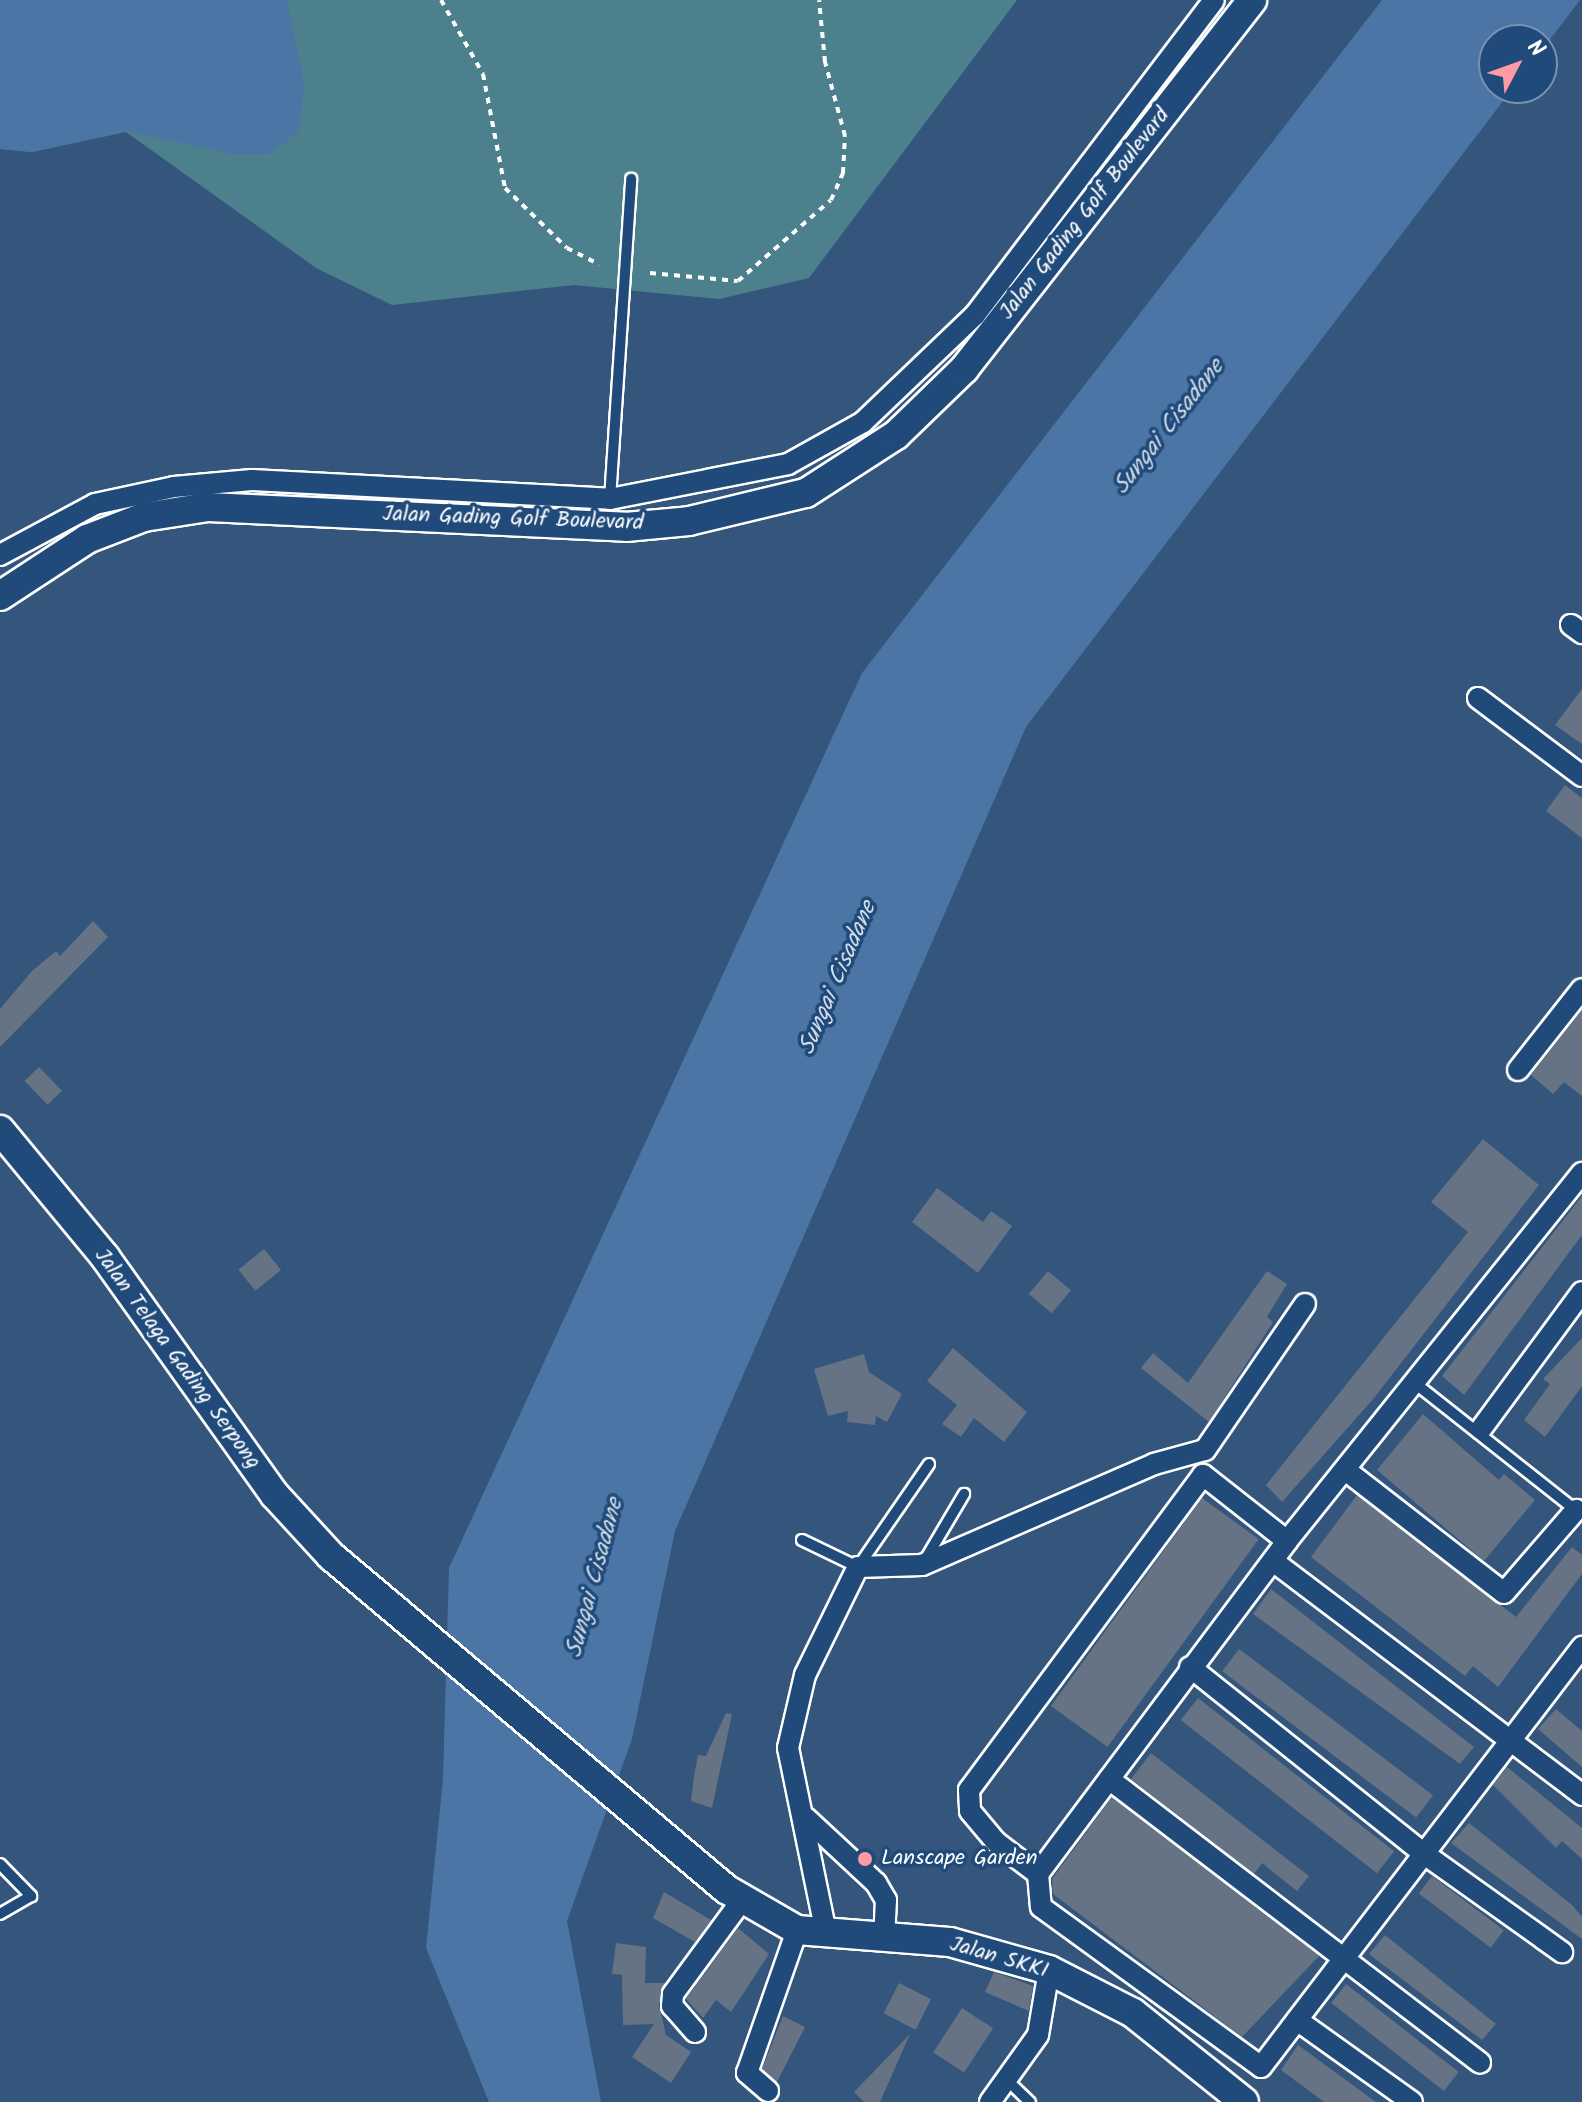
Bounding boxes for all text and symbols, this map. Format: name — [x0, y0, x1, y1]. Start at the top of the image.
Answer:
north arrow — [1478, 24, 1558, 104]
text: N — [1517, 33, 1553, 66]
street label: Jalan Gading Golf Boulevard — [994, 103, 1176, 325]
water label: Sungai Cisadane — [1107, 354, 1231, 500]
street label: Jalan Gading Golf Boulevard — [382, 501, 644, 537]
water label: Sungai Cisadane — [793, 897, 883, 1059]
street label: Jalan Telaga Gading Serpong — [88, 1244, 266, 1474]
water label: Sungai Cisadane — [560, 1495, 630, 1661]
place label: Lanscape Garden — [881, 1846, 1037, 1872]
marker: Lanscape Garden — [856, 1850, 874, 1868]
street label: Jalan SKKI — [947, 1931, 1051, 1985]

